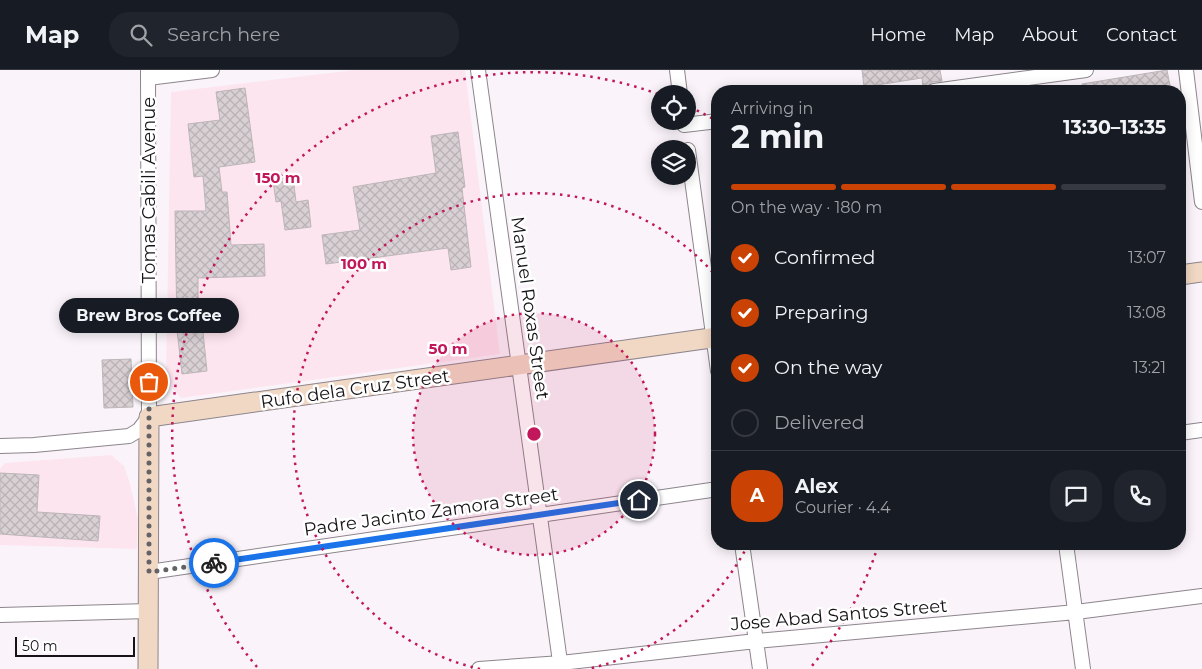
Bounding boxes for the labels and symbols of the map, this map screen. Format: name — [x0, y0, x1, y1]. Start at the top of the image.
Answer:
street label: Tomas Cabili Avenue — [138, 97, 160, 283]
text: 150 m — [256, 168, 300, 187]
street label: Manuel Roxas Street — [506, 215, 554, 401]
text: 100 m — [341, 254, 387, 273]
callout: Brew Bros Coffee — [59, 297, 239, 332]
text: 50 m — [428, 339, 468, 358]
pin — [128, 361, 170, 403]
street label: Rufo dela Cruz Street — [259, 365, 451, 413]
centre of rings — [525, 425, 543, 443]
pin — [618, 479, 660, 521]
street label: Padre Jacinto Zamora Street — [302, 483, 560, 541]
courier — [189, 538, 239, 588]
street label: Jose Abad Santos Street — [729, 595, 948, 636]
scale bar — [15, 634, 135, 657]

